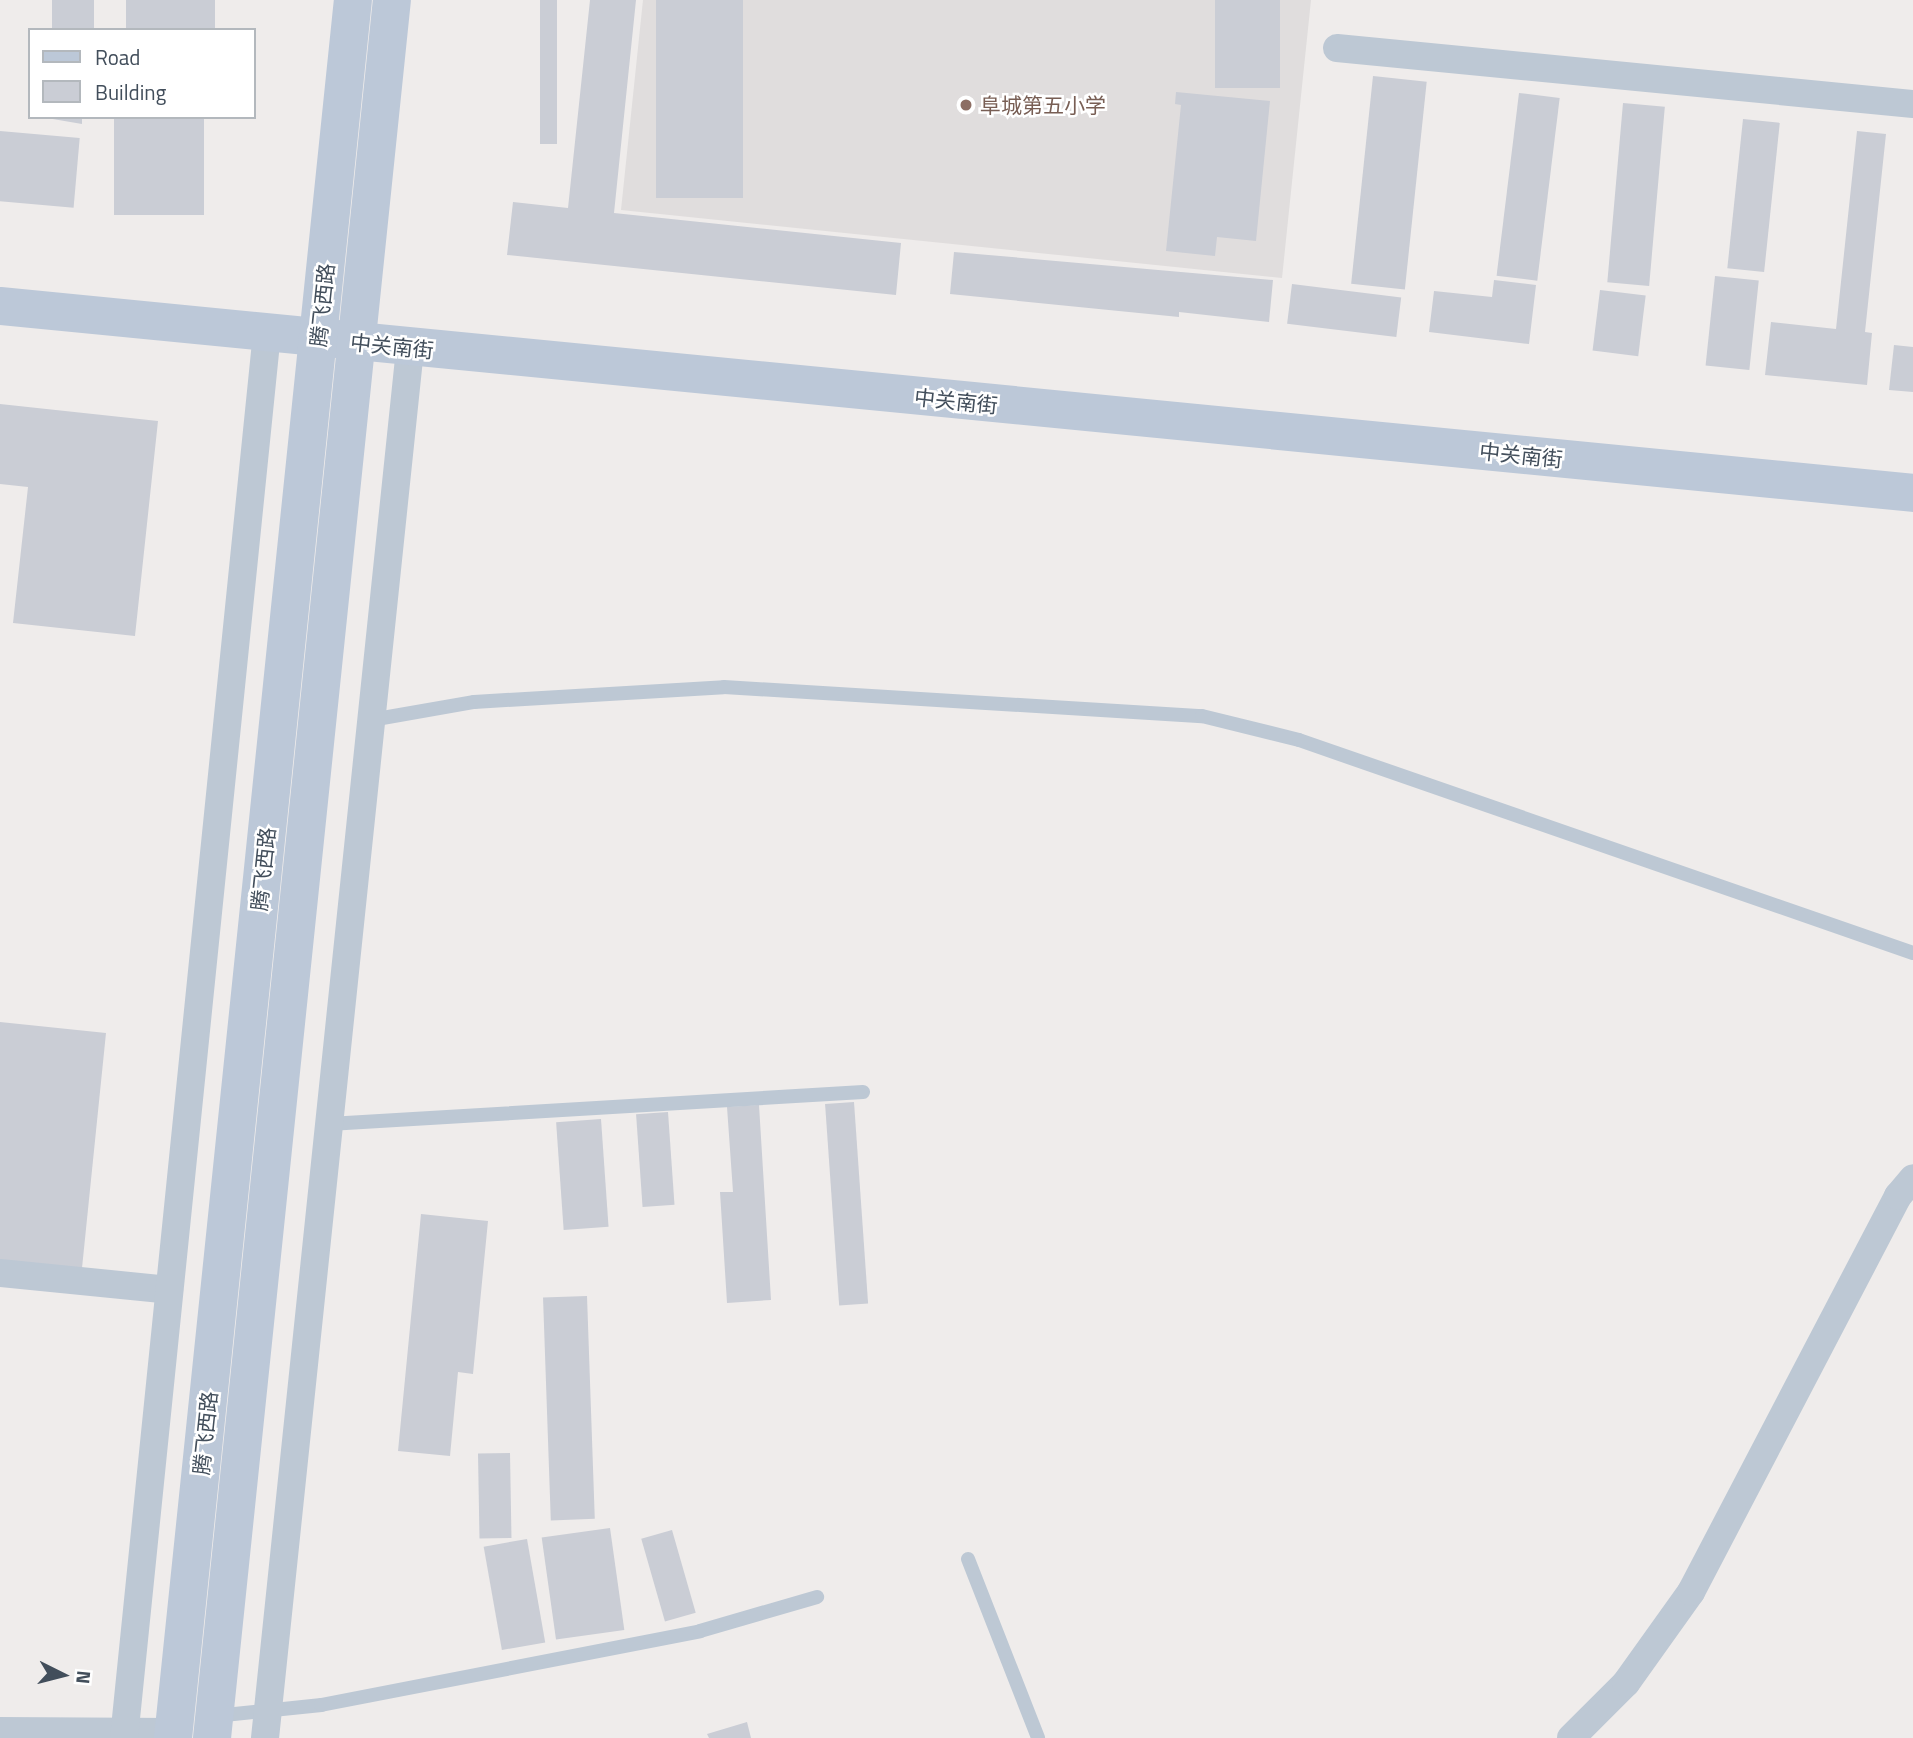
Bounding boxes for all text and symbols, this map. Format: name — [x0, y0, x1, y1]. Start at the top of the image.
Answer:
legend — [28, 28, 256, 119]
text: Road — [95, 41, 140, 73]
text: Building — [95, 76, 166, 108]
place label: 阜城第五小学 — [980, 92, 1106, 118]
marker: 阜城第五小学 — [958, 97, 974, 113]
street label: 腾飞西路 — [305, 262, 339, 348]
street label: 中关南街 — [349, 329, 435, 363]
street label: 中关南街 — [913, 384, 999, 418]
street label: 中关南街 — [1478, 438, 1564, 472]
street label: 腾飞西路 — [246, 826, 280, 912]
street label: 腾飞西路 — [188, 1390, 222, 1476]
north arrow — [28, 1640, 98, 1710]
text: N — [69, 1669, 99, 1685]

